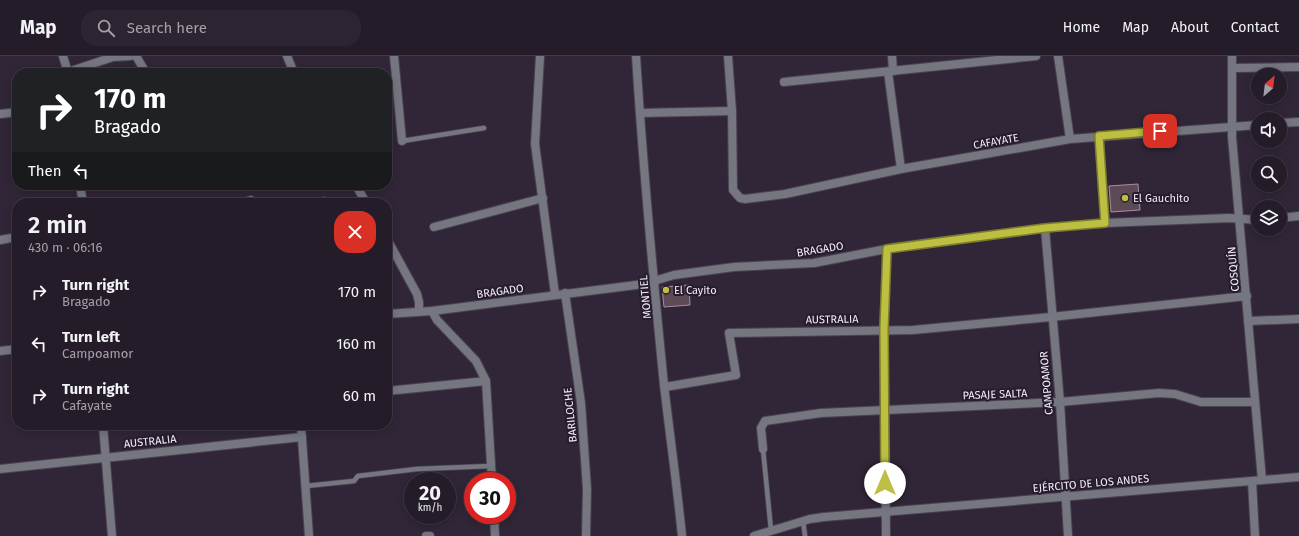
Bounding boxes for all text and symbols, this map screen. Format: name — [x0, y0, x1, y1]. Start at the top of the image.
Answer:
search box — [81, 10, 361, 46]
text: Map — [20, 16, 57, 39]
icon: search — [95, 17, 117, 39]
text: Search here — [127, 19, 207, 37]
text: Home — [1063, 19, 1100, 36]
text: Map — [1122, 19, 1149, 36]
text: About — [1171, 19, 1209, 36]
text: Contact — [1231, 19, 1279, 36]
north arrow — [1251, 68, 1287, 104]
map controls — [1251, 68, 1287, 236]
text: 170 m — [94, 82, 166, 115]
icon: right — [28, 84, 80, 136]
button: sound — [1251, 112, 1287, 148]
pin — [1143, 114, 1177, 148]
text: Bragado — [94, 116, 161, 138]
icon: arrive — [1149, 120, 1171, 142]
street label: CAFAYATE — [972, 131, 1020, 152]
button: search — [1251, 156, 1287, 192]
icon: left — [70, 160, 92, 182]
text: Then — [28, 162, 62, 180]
place label: El Gauchito — [1133, 192, 1189, 205]
marker: El Gauchito — [1120, 193, 1130, 203]
button: layers — [1251, 200, 1287, 236]
text: 2 min — [28, 211, 87, 239]
button: close — [334, 211, 376, 253]
street label: BRAGADO — [796, 239, 845, 260]
text: 430 m · 06:16 — [28, 240, 102, 255]
street label: COSQUÍN — [1224, 246, 1242, 292]
street label: MONTIEL — [637, 274, 654, 319]
text: Turn right — [62, 276, 129, 294]
icon: right — [28, 281, 50, 303]
street label: BRAGADO — [476, 282, 524, 301]
text: 170 m — [338, 283, 376, 301]
place label: El Cayito — [674, 284, 717, 297]
marker: El Cayito — [661, 285, 671, 295]
text: Bragado — [62, 294, 110, 309]
street label: AUSTRALIA — [805, 313, 859, 326]
text: Turn left — [62, 328, 120, 346]
icon: left — [28, 333, 50, 355]
text: 160 m — [336, 335, 376, 353]
text: Campoamor — [62, 346, 133, 361]
street label: CAMPOAMOR — [1037, 350, 1056, 415]
text: Turn right — [62, 380, 129, 398]
icon: right — [28, 385, 50, 407]
text: 60 m — [343, 387, 376, 405]
street label: BARILOCHE — [561, 387, 580, 443]
street label: PASAJE SALTA — [962, 387, 1028, 402]
text: Cafayate — [62, 398, 112, 413]
street label: AUSTRALIA — [123, 432, 178, 451]
position arrow — [864, 462, 906, 504]
street label: EJÉRCITO DE LOS ANDES — [1032, 471, 1150, 495]
speed limit sign: 30 — [464, 472, 516, 524]
text: 20 — [419, 481, 441, 505]
text: km/h — [418, 502, 442, 514]

